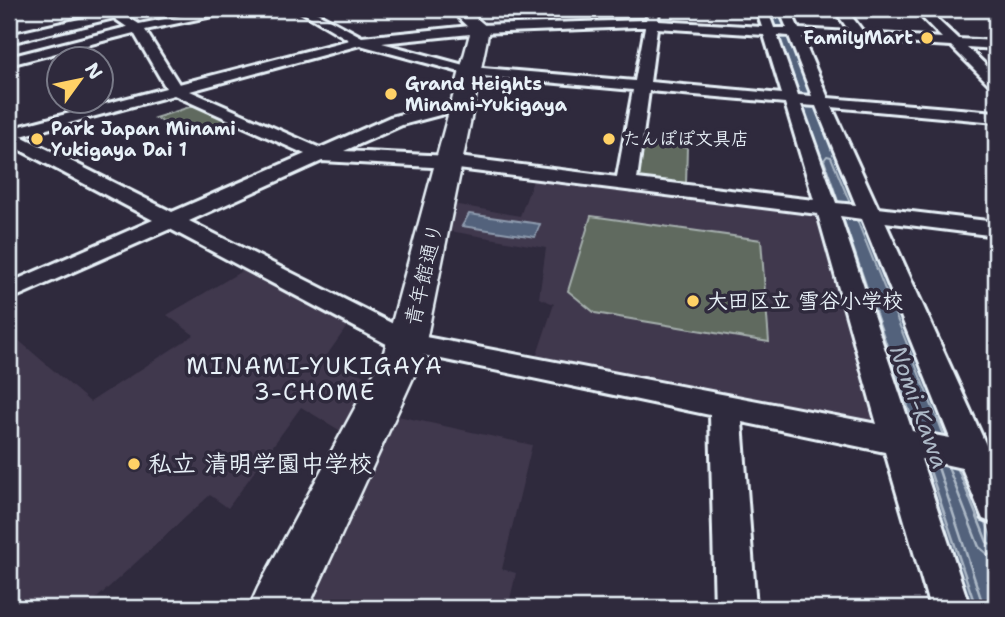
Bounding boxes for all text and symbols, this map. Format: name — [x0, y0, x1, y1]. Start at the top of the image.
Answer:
place label: FamilyMart — [803, 26, 913, 50]
marker: FamilyMart — [919, 30, 935, 46]
north arrow — [46, 46, 116, 116]
text: N — [79, 58, 108, 84]
place label: Grand Heights Minami-Yukigaya — [405, 72, 568, 117]
marker: Grand Heights Minami-Yukigaya — [383, 86, 399, 102]
place label: Park Japan Minami Yukigaya Dai 1 — [51, 117, 236, 162]
place label: たんぽぽ文具店 — [623, 127, 749, 151]
marker: Park Japan Minami Yukigaya Dai 1 — [29, 131, 45, 147]
marker: たんぽぽ文具店 — [601, 131, 617, 147]
street label: 青年館通り — [399, 220, 449, 328]
place label: 大田区立 雪谷小学校 — [707, 287, 903, 315]
marker: 大田区立 雪谷小学校 — [685, 293, 701, 309]
water label: Nomi-Kawa — [883, 341, 955, 473]
district label: MINAMI-YUKIGAYA 3-CHOME — [186, 351, 444, 407]
place label: 私立 清明学園中学校 — [148, 448, 372, 480]
marker: 私立 清明学園中学校 — [126, 456, 142, 472]

